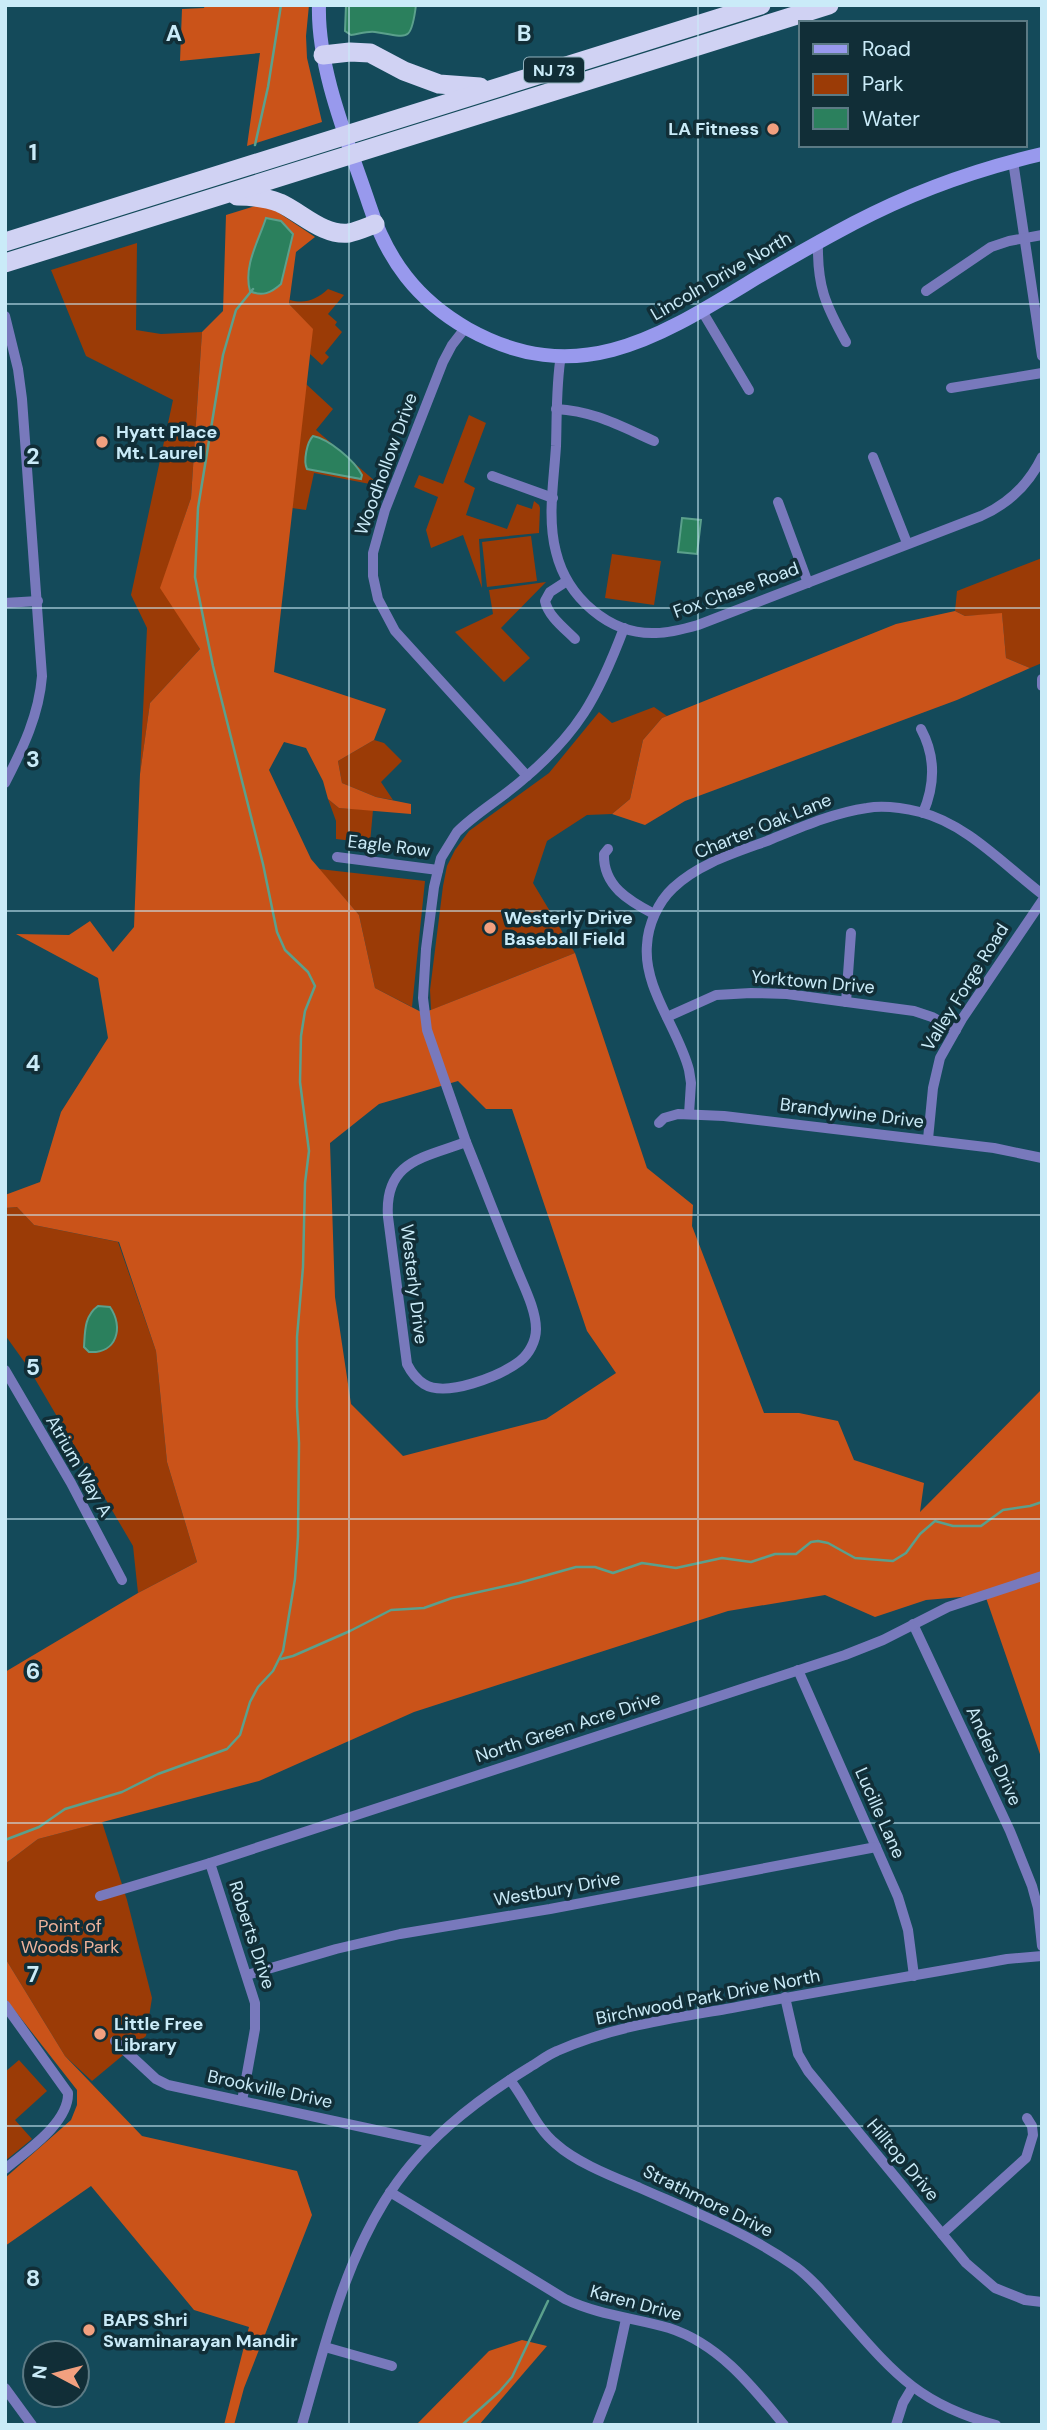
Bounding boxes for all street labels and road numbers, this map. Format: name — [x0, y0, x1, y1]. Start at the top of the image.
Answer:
road number: NJ 73 — [524, 58, 584, 82]
street label: Lincoln Drive North — [646, 226, 796, 326]
street label: Woodhollow Drive — [349, 390, 423, 538]
street label: Fox Chase Road — [670, 556, 802, 624]
street label: Charter Oak Lane — [691, 788, 835, 864]
street label: Eagle Row — [346, 829, 432, 863]
street label: Valley Forge Road — [916, 919, 1014, 1055]
street label: Yorktown Drive — [750, 965, 876, 999]
street label: Brandywine Drive — [779, 1092, 925, 1134]
street label: Westerly Drive — [395, 1223, 433, 1345]
street label: Atrium Way A — [40, 1411, 118, 1521]
street label: North Green Acre Drive — [472, 1686, 664, 1768]
street label: Anders Drive — [961, 1702, 1027, 1810]
street label: Lucille Lane — [849, 1764, 911, 1862]
street label: Westbury Drive — [492, 1866, 622, 1912]
street label: Roberts Drive — [223, 1878, 281, 1992]
street label: Birchwood Park Drive North — [594, 1963, 822, 2031]
street label: Brookville Drive — [205, 2064, 335, 2114]
street label: Hilltop Drive — [861, 2114, 945, 2206]
street label: Strathmore Drive — [639, 2159, 777, 2243]
street label: Karen Drive — [587, 2279, 685, 2327]

